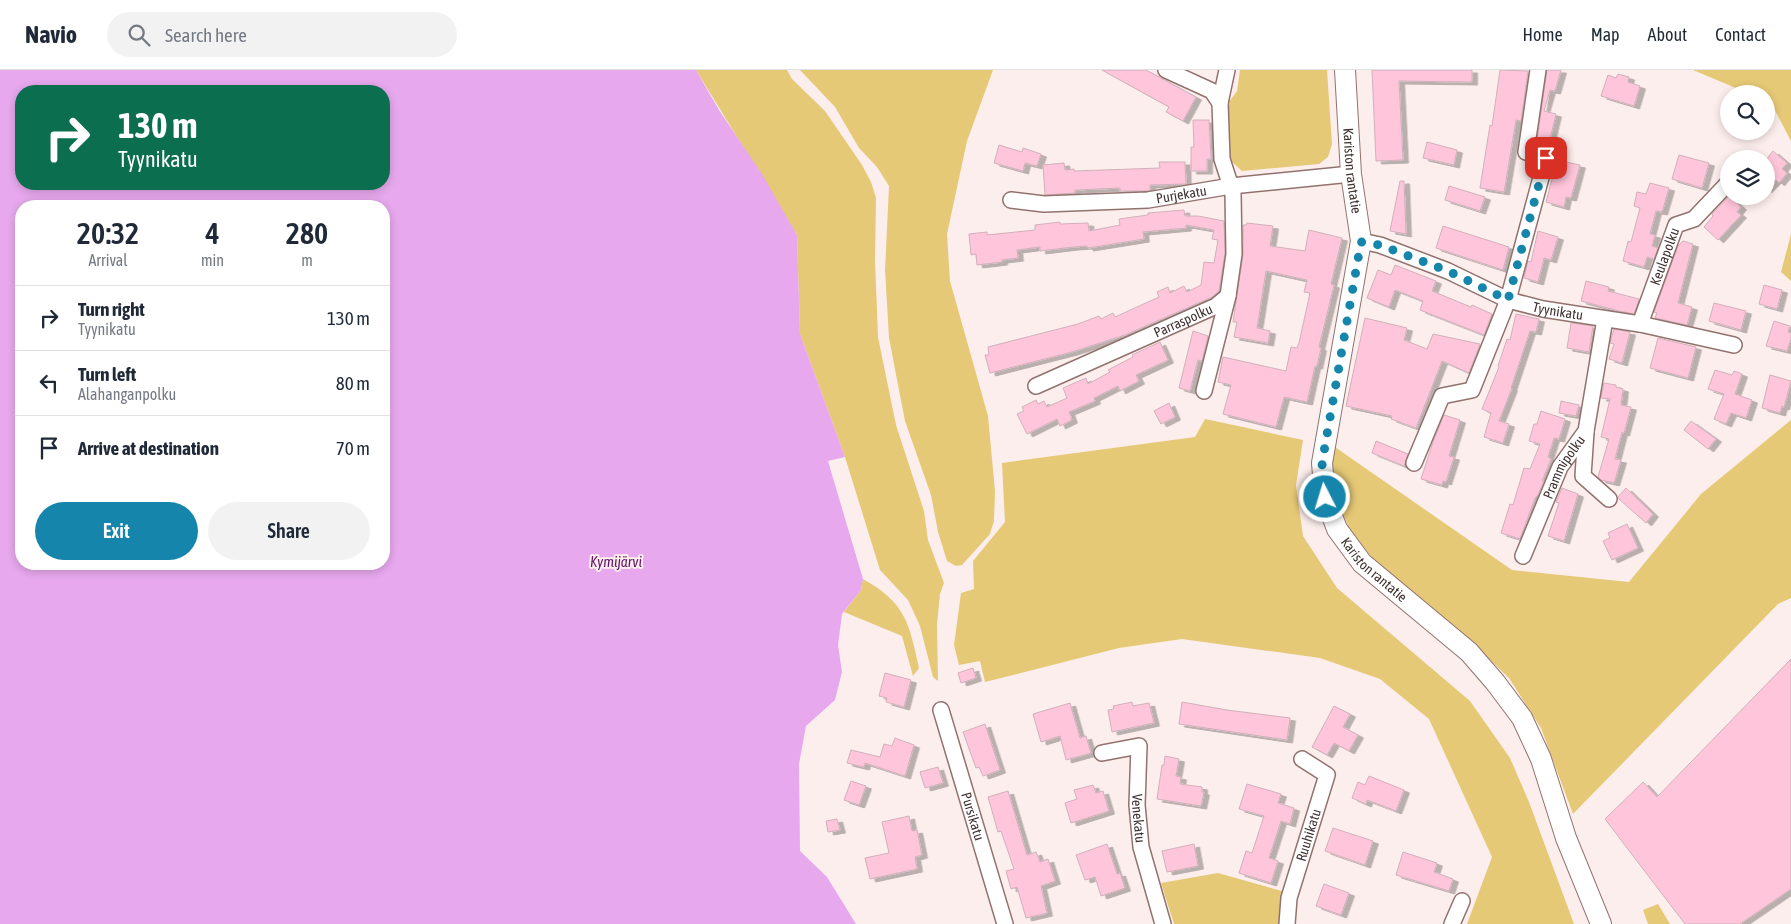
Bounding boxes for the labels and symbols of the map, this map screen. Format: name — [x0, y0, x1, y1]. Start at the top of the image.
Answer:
street label: Kariston rantatie — [1340, 127, 1365, 215]
pin — [1525, 137, 1567, 179]
street label: Purjekatu — [1155, 182, 1208, 207]
street label: Keulapolku — [1647, 225, 1682, 287]
street label: Tyynikatu — [1531, 299, 1584, 323]
street label: Parraspolku — [1151, 301, 1215, 341]
street label: Prammipolku — [1540, 432, 1588, 501]
position arrow — [1298, 470, 1350, 522]
street label: Kariston rantatie — [1338, 534, 1410, 605]
water label: Kymijärvi — [590, 553, 642, 570]
street label: Pursikatu — [958, 790, 988, 842]
street label: Venekatu — [1129, 793, 1149, 844]
street label: Ruuhikatu — [1293, 807, 1324, 863]

